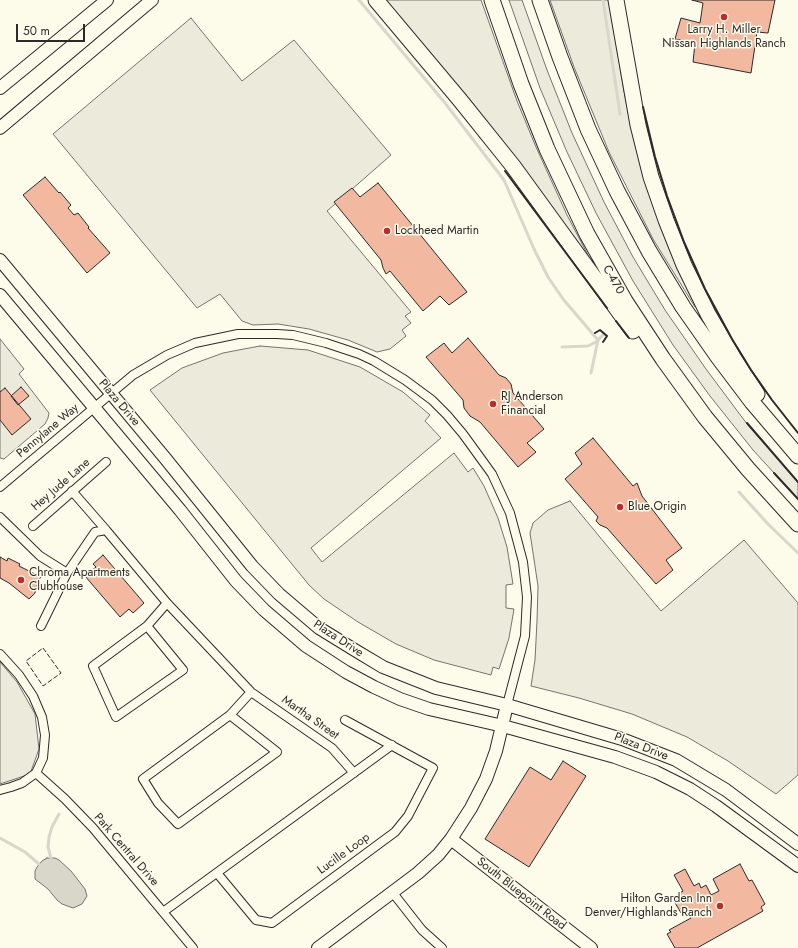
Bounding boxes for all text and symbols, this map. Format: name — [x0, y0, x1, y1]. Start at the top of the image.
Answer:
marker: Larry H. Miller Nissan Highlands Ranch — [719, 12, 729, 22]
scale bar — [18, 16, 87, 42]
text: 50 m — [23, 22, 50, 40]
place label: Larry H. Miller Nissan Highlands Ranch — [662, 23, 786, 51]
place label: Lockheed Martin — [395, 224, 479, 238]
marker: Lockheed Martin — [382, 226, 392, 236]
street label: C-470 — [599, 263, 627, 297]
street label: Plaza Drive — [95, 377, 143, 429]
place label: RJ Anderson Financial — [501, 390, 563, 418]
marker: RJ Anderson Financial — [488, 399, 498, 409]
street label: Pennylane Way — [14, 401, 82, 461]
street label: Hey Jude Lane — [29, 456, 93, 514]
place label: Blue Origin — [628, 500, 687, 514]
marker: Blue Origin — [615, 502, 625, 512]
place label: Chroma Apartments Clubhouse — [29, 566, 130, 594]
marker: Chroma Apartments Clubhouse — [16, 575, 26, 585]
street label: Plaza Drive — [310, 618, 366, 660]
street label: Martha Street — [279, 693, 341, 743]
street label: Plaza Drive — [612, 730, 670, 764]
street label: Park Central Drive — [91, 811, 161, 889]
street label: Lucille Loop — [315, 830, 373, 878]
street label: South Bluepoint Road — [473, 855, 569, 933]
place label: Hilton Garden Inn Denver/Highlands Ranch — [585, 892, 712, 920]
marker: Hilton Garden Inn Denver/Highlands Ranch — [715, 901, 725, 911]

